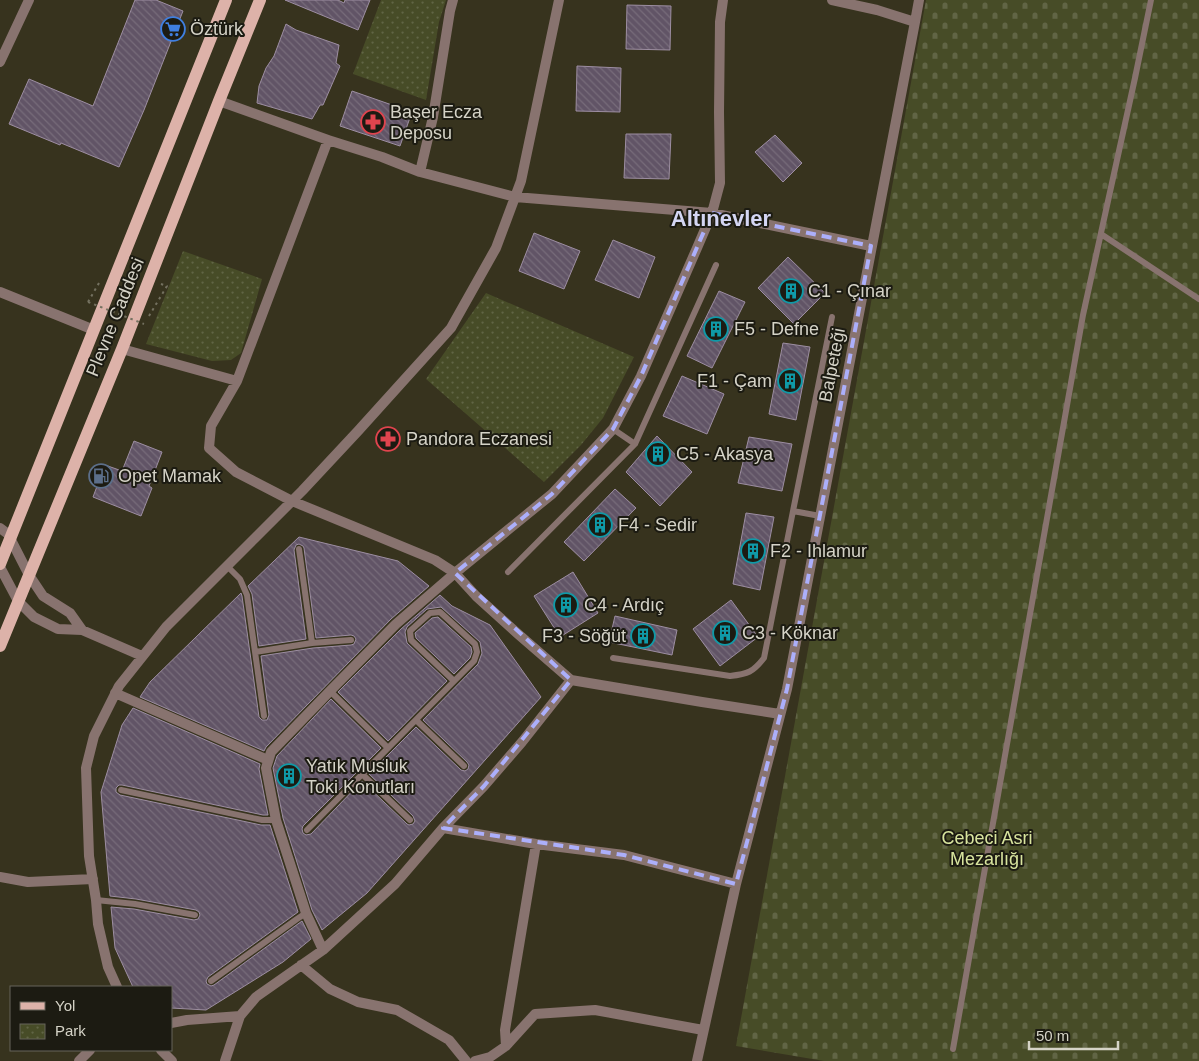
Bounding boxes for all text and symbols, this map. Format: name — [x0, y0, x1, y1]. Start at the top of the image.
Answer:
supermarket icon: Öztürk — [160, 16, 186, 42]
place label: Öztürk — [190, 19, 244, 39]
place label: Başer Ecza Deposu — [390, 102, 483, 143]
pharmacy icon: Başer Ecza Deposu — [360, 109, 386, 135]
district label: Altınevler — [671, 206, 772, 231]
street label: Plevne Caddesi — [82, 255, 148, 379]
building icon: C1 - Çınar — [778, 278, 804, 304]
place label: C1 - Çınar — [808, 281, 891, 301]
building icon: F5 - Defne — [703, 316, 729, 342]
place label: F5 - Defne — [734, 319, 819, 339]
street label: Balpeteği — [815, 326, 849, 404]
building icon: F1 - Çam — [777, 368, 803, 394]
place label: F1 - Çam — [697, 371, 772, 391]
pharmacy icon: Pandora Eczanesi — [375, 426, 401, 452]
place label: Pandora Eczanesi — [406, 429, 552, 449]
building icon: C5 - Akasya — [645, 441, 671, 467]
place label: C5 - Akasya — [676, 444, 774, 464]
fuel station icon: Opet Mamak — [88, 463, 114, 489]
place label: Opet Mamak — [118, 466, 222, 486]
building icon: F4 - Sedir — [587, 512, 613, 538]
place label: F4 - Sedir — [618, 515, 697, 535]
building icon: F2 - Ihlamur — [740, 538, 766, 564]
place label: F2 - Ihlamur — [770, 541, 867, 561]
building icon: C4 - Ardıç — [553, 592, 579, 618]
place label: C4 - Ardıç — [584, 595, 664, 615]
building icon: C3 - Köknar — [712, 620, 738, 646]
building icon: F3 - Söğüt — [630, 623, 656, 649]
place label: C3 - Köknar — [742, 623, 838, 643]
place label: F3 - Söğüt — [542, 626, 626, 646]
place label: Yatık Musluk Toki Konutları — [306, 756, 415, 797]
building icon: Yatık Musluk Toki Konutları — [276, 763, 302, 789]
park label: Cebeci Asri Mezarlığı — [941, 828, 1033, 869]
legend — [10, 986, 172, 1051]
text: Yol — [55, 997, 75, 1014]
scale bar — [1029, 1018, 1118, 1050]
text: Park — [55, 1022, 86, 1039]
text: 50 m — [1036, 1027, 1069, 1044]

